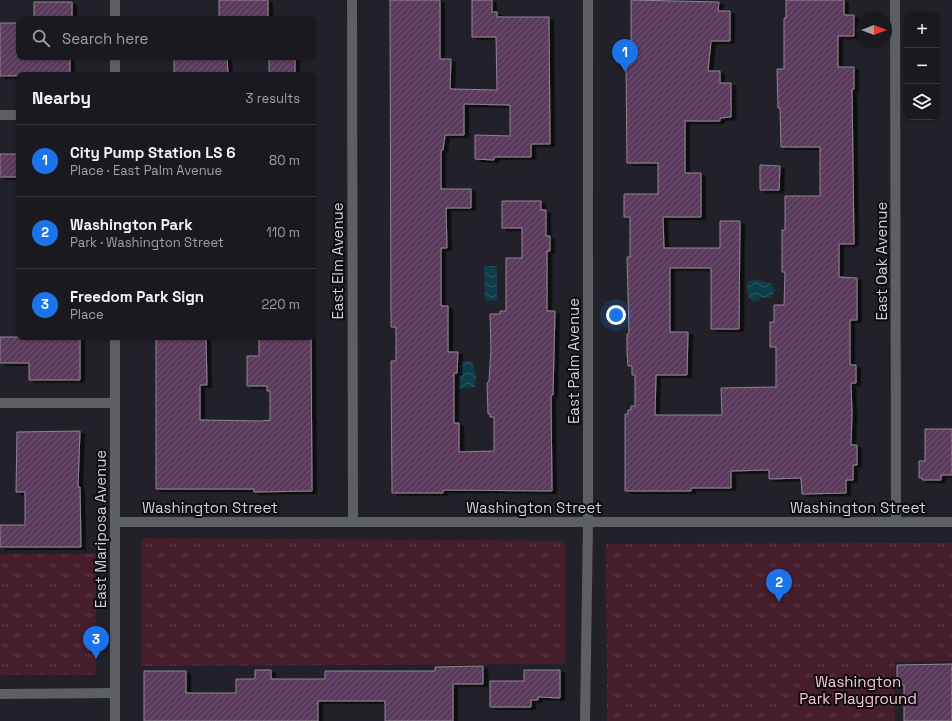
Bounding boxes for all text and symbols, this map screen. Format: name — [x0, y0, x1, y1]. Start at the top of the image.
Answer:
north arrow — [856, 12, 892, 48]
map controls — [904, 12, 940, 120]
button: + — [904, 12, 940, 48]
search box — [16, 16, 316, 60]
icon: search — [30, 27, 52, 49]
text: Search here — [62, 29, 148, 48]
pin: 1 — [612, 39, 638, 72]
button: − — [904, 48, 940, 84]
button: layers — [904, 84, 940, 120]
text: Nearby — [32, 87, 91, 109]
text: 3 results — [246, 90, 300, 107]
text: City Pump Station LS 6 — [70, 143, 235, 162]
text: 1 — [42, 152, 48, 169]
text: 80 m — [269, 152, 300, 169]
text: Place · East Palm Avenue — [70, 162, 222, 179]
street label: East Oak Avenue — [872, 201, 891, 320]
street label: East Elm Avenue — [328, 202, 347, 320]
text: Washington Park — [70, 215, 193, 234]
text: 2 — [41, 224, 49, 241]
text: 110 m — [266, 224, 300, 241]
text: Park · Washington Street — [70, 234, 224, 251]
text: Freedom Park Sign — [70, 287, 204, 306]
text: 3 — [41, 296, 49, 313]
text: 220 m — [261, 296, 300, 313]
street label: East Palm Avenue — [564, 298, 583, 424]
your location — [606, 305, 626, 325]
text: Place — [70, 306, 104, 323]
street label: East Mariposa Avenue — [91, 450, 110, 608]
street label: Washington Street — [142, 498, 278, 517]
street label: Washington Street — [466, 498, 602, 517]
street label: Washington Street — [790, 498, 926, 517]
pin: 2 — [766, 569, 792, 602]
pin: 3 — [83, 626, 109, 659]
park label: Washington Park Playground — [799, 672, 917, 708]

